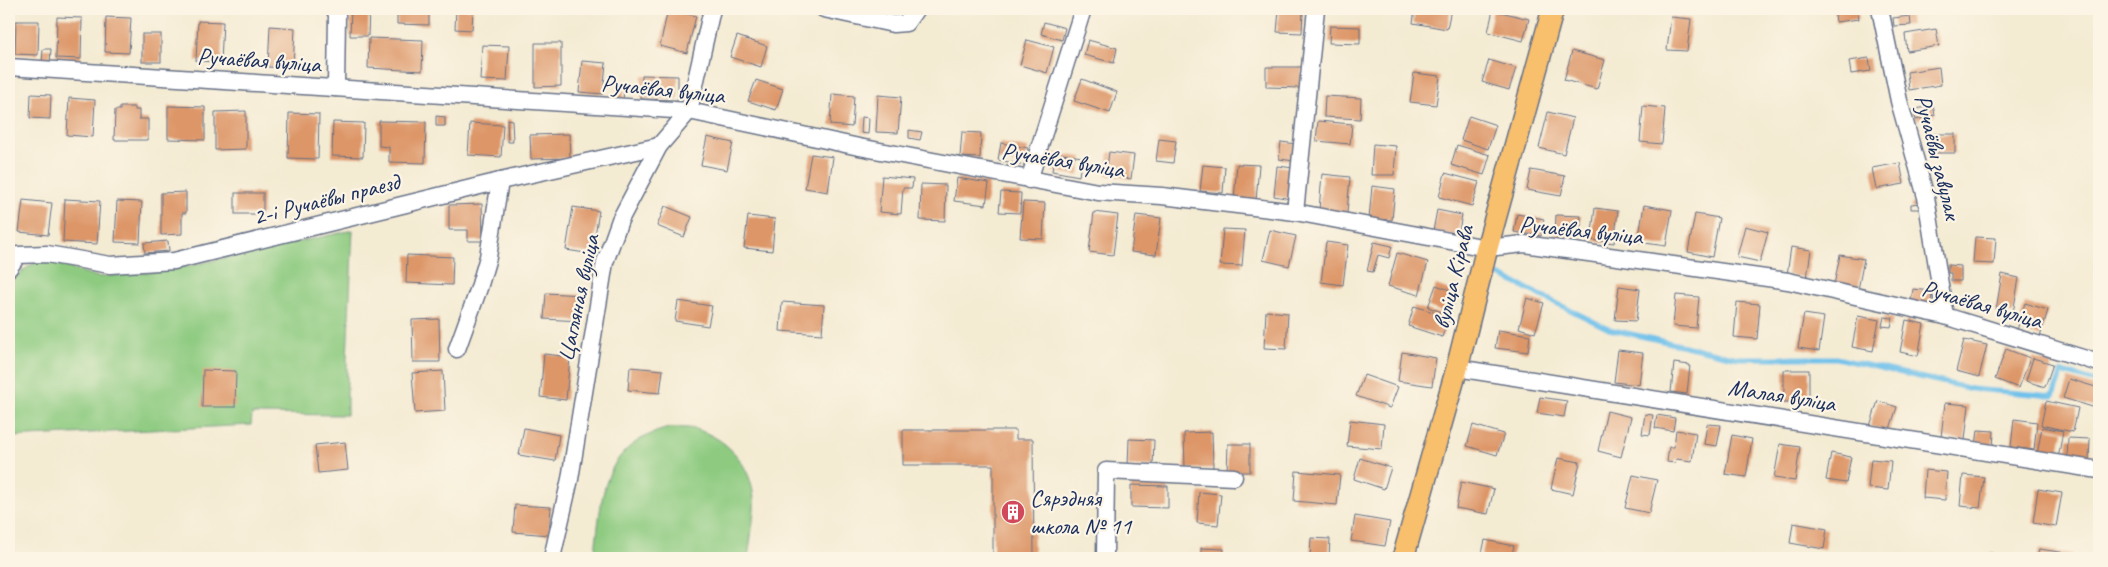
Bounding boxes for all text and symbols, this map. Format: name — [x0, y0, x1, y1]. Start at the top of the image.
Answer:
street label: Ручаёвая вуліца — [196, 41, 323, 79]
street label: Ручаёвая вуліца — [600, 68, 728, 111]
street label: Ручаёвы завулак — [1907, 91, 1969, 225]
street label: Ручаёвая вуліца — [1000, 136, 1128, 185]
street label: 2-і Ручаёвы праезд — [250, 166, 405, 232]
street label: Ручаёвая вуліца — [1518, 209, 1646, 252]
street label: вуліца Кірава — [1426, 221, 1481, 332]
street label: Цагляная вуліца — [550, 230, 606, 364]
street label: Ручаёвая вуліца — [1918, 273, 2047, 336]
street label: Малая вуліца — [1726, 372, 1839, 419]
place label: Сярэдняя школа № 11 — [1030, 483, 1132, 541]
building icon: Сярэдняя школа № 11 — [1000, 499, 1026, 525]

